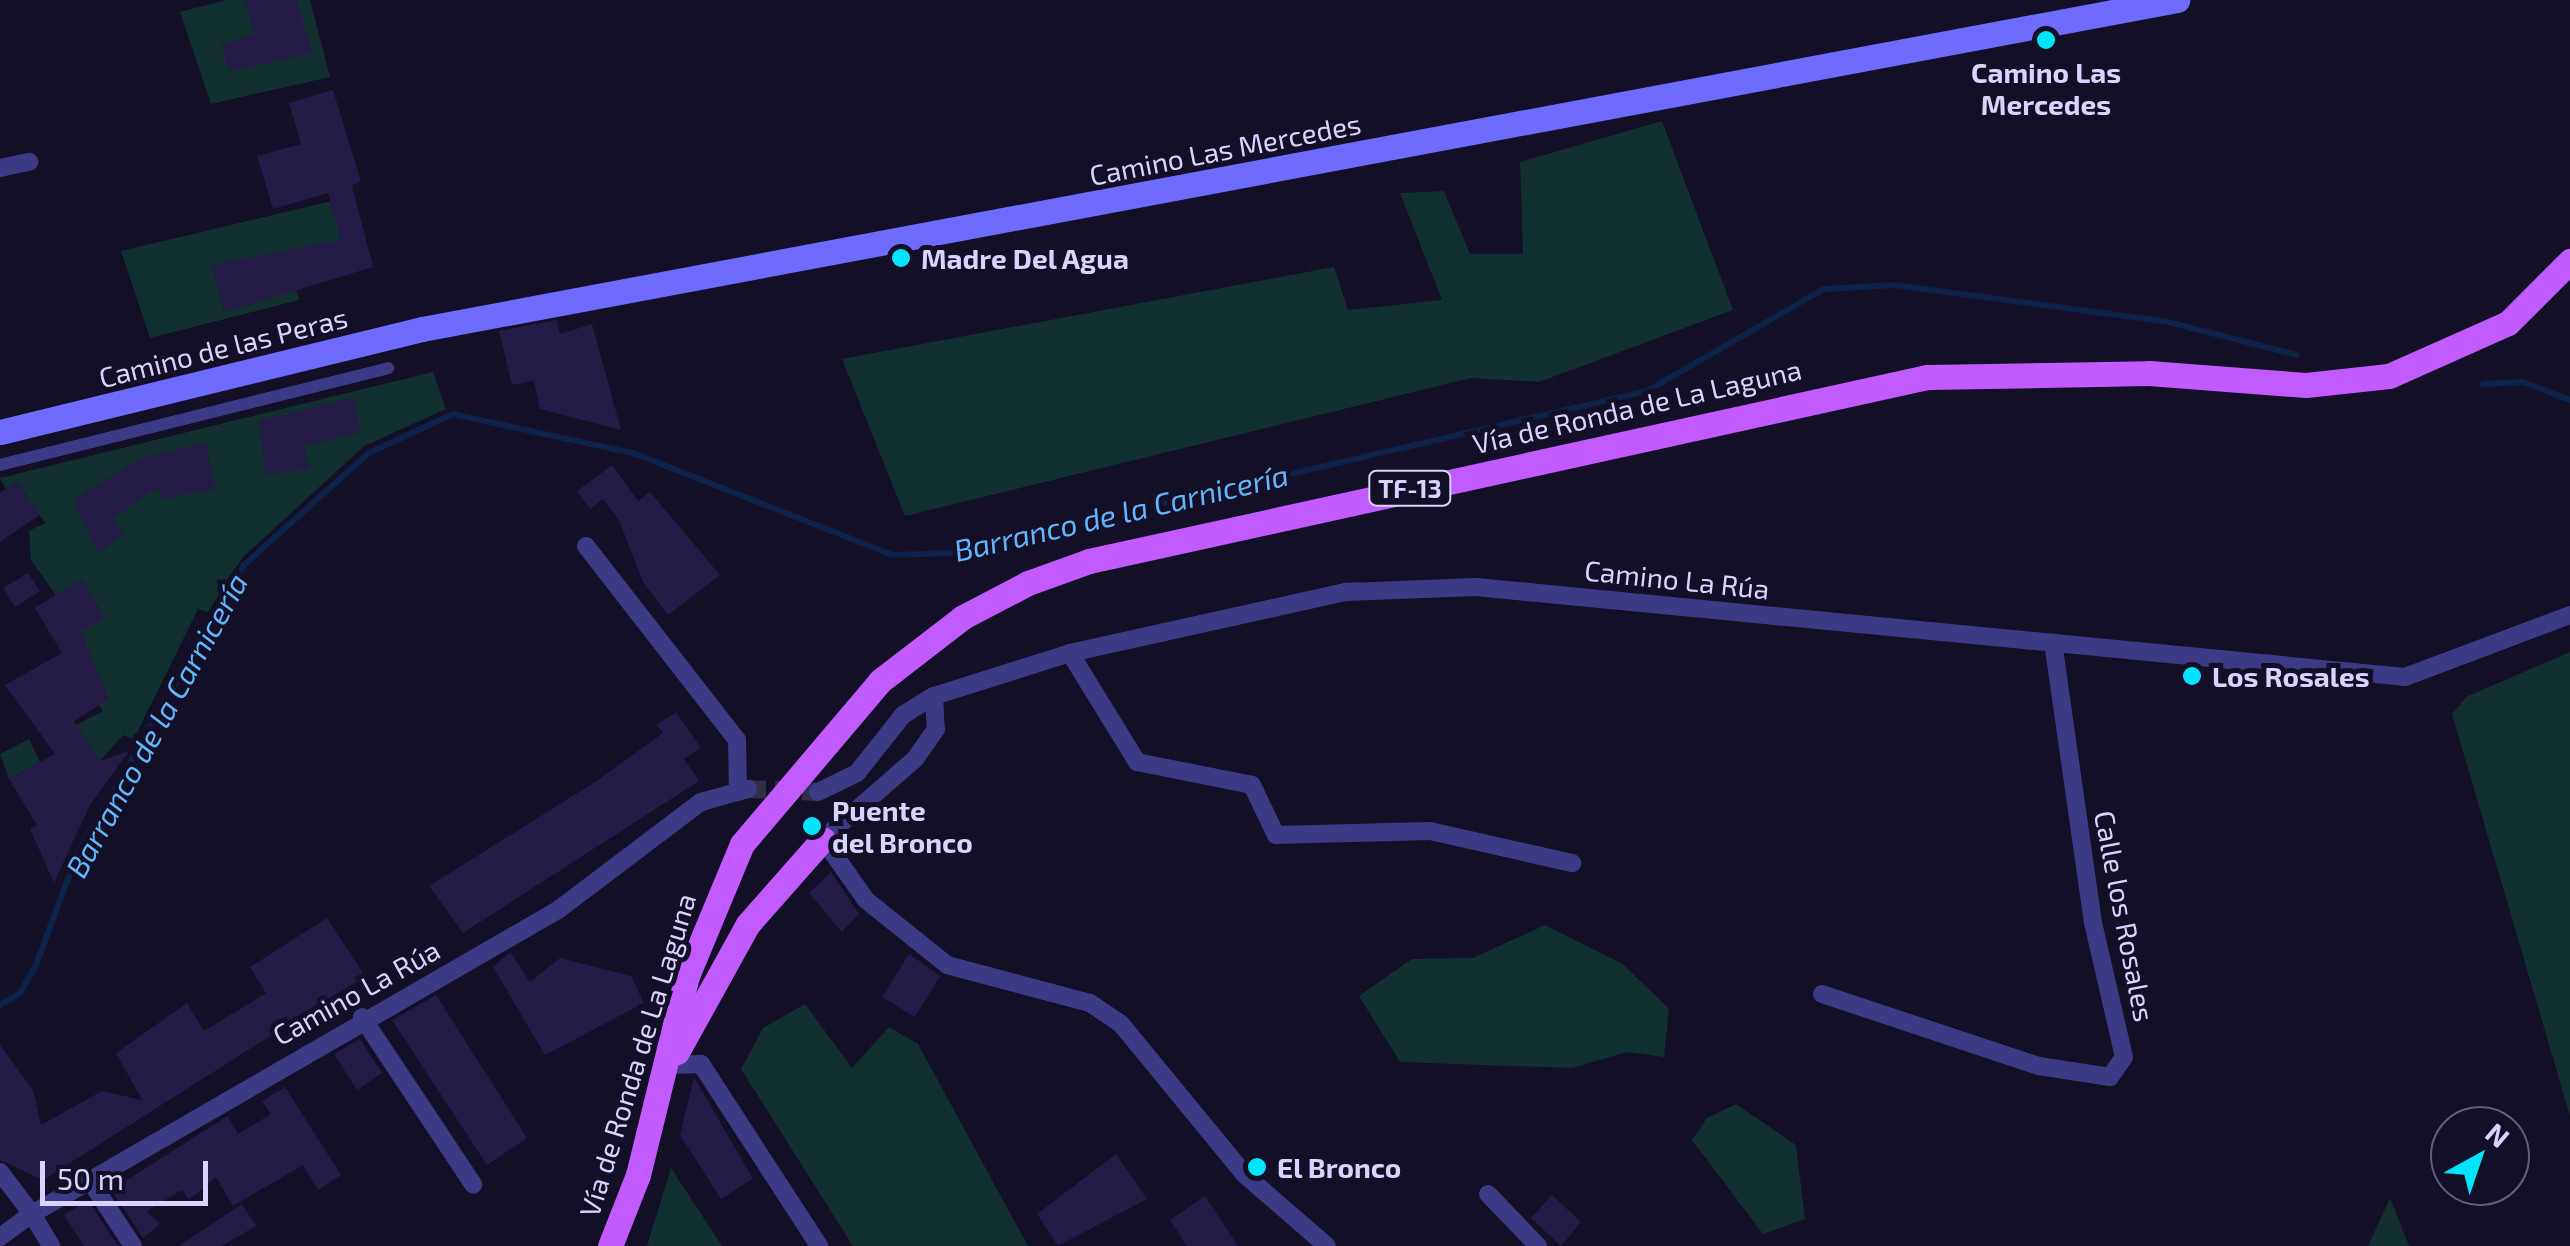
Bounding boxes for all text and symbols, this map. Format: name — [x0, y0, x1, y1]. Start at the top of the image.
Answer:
marker: Camino Las Mercedes — [2035, 29, 2057, 51]
place label: Camino Las Mercedes — [1971, 55, 2121, 121]
street label: Camino Las Mercedes — [1086, 106, 1364, 192]
place label: Madre Del Agua — [921, 241, 1130, 275]
marker: Madre Del Agua — [890, 247, 912, 269]
street label: Camino de las Peras — [95, 300, 351, 394]
street label: Vía de Ronda de La Laguna — [1469, 352, 1805, 460]
water label: Barranco de la Carnicería — [950, 456, 1292, 568]
road number: TF-13 — [1368, 468, 1452, 508]
street label: Camino La Rúa — [1583, 553, 1771, 605]
water label: Barranco de la Carnicería — [57, 567, 255, 883]
place label: Los Rosales — [2212, 659, 2370, 693]
marker: Los Rosales — [2181, 665, 2203, 687]
place label: Puente del Bronco — [832, 793, 973, 859]
street label: Calle los Rosales — [2088, 808, 2162, 1024]
marker: Puente del Bronco — [801, 815, 823, 837]
street label: Vía de Ronda de La Laguna — [572, 889, 702, 1221]
street label: Camino La Rúa — [267, 932, 445, 1052]
north arrow — [2430, 1106, 2530, 1206]
text: N — [2479, 1115, 2517, 1154]
scale bar — [45, 1141, 212, 1203]
place label: El Bronco — [1277, 1150, 1402, 1184]
marker: El Bronco — [1246, 1156, 1268, 1178]
text: 50 m — [57, 1160, 124, 1196]

